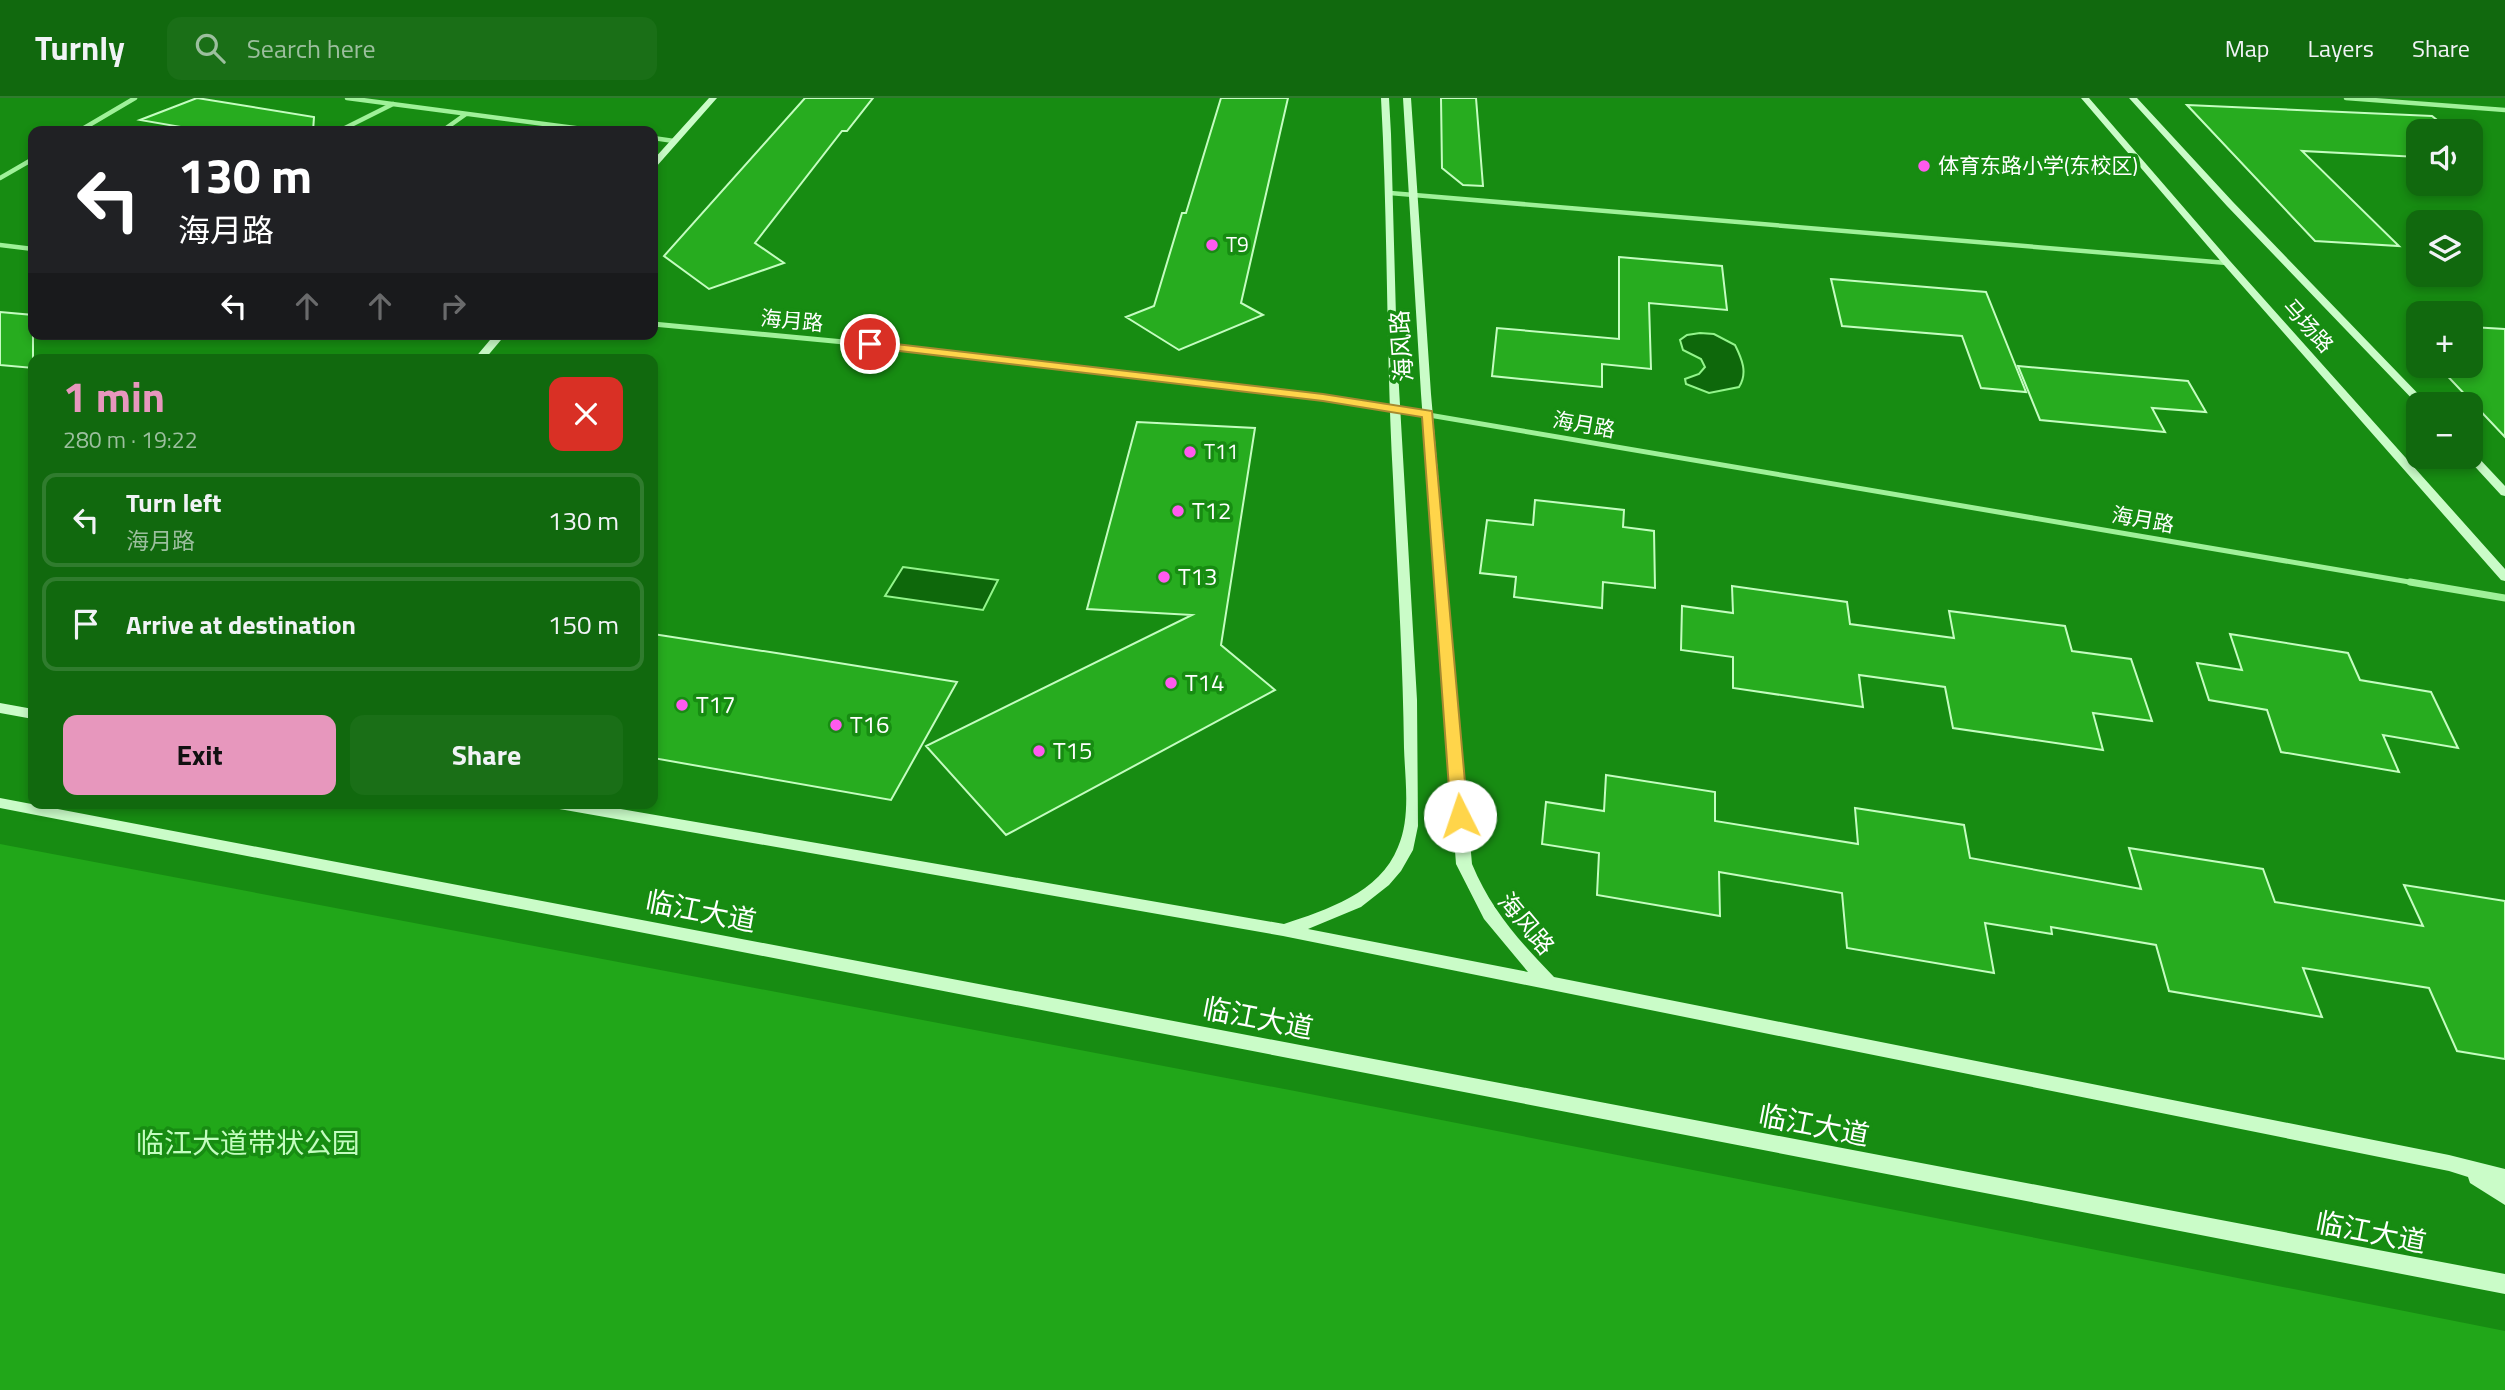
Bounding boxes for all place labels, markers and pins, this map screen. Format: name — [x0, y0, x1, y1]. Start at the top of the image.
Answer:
place label: 体育东路小学(东校区) — [1938, 149, 2138, 181]
marker: 体育东路小学(东校区) — [1916, 158, 1932, 174]
place label: T9 — [1226, 228, 1249, 260]
marker: T9 — [1204, 237, 1220, 253]
pin — [840, 314, 900, 374]
place label: T11 — [1204, 435, 1239, 467]
marker: T11 — [1182, 444, 1198, 460]
place label: T12 — [1192, 492, 1232, 528]
marker: T12 — [1170, 503, 1186, 519]
place label: T13 — [1178, 558, 1218, 594]
marker: T13 — [1156, 569, 1172, 585]
place label: T14 — [1185, 664, 1225, 700]
marker: T14 — [1163, 675, 1179, 691]
place label: T17 — [696, 686, 736, 722]
marker: T17 — [674, 697, 690, 713]
place label: T16 — [850, 706, 890, 742]
marker: T16 — [828, 717, 844, 733]
place label: T15 — [1053, 732, 1093, 768]
marker: T15 — [1031, 743, 1047, 759]

